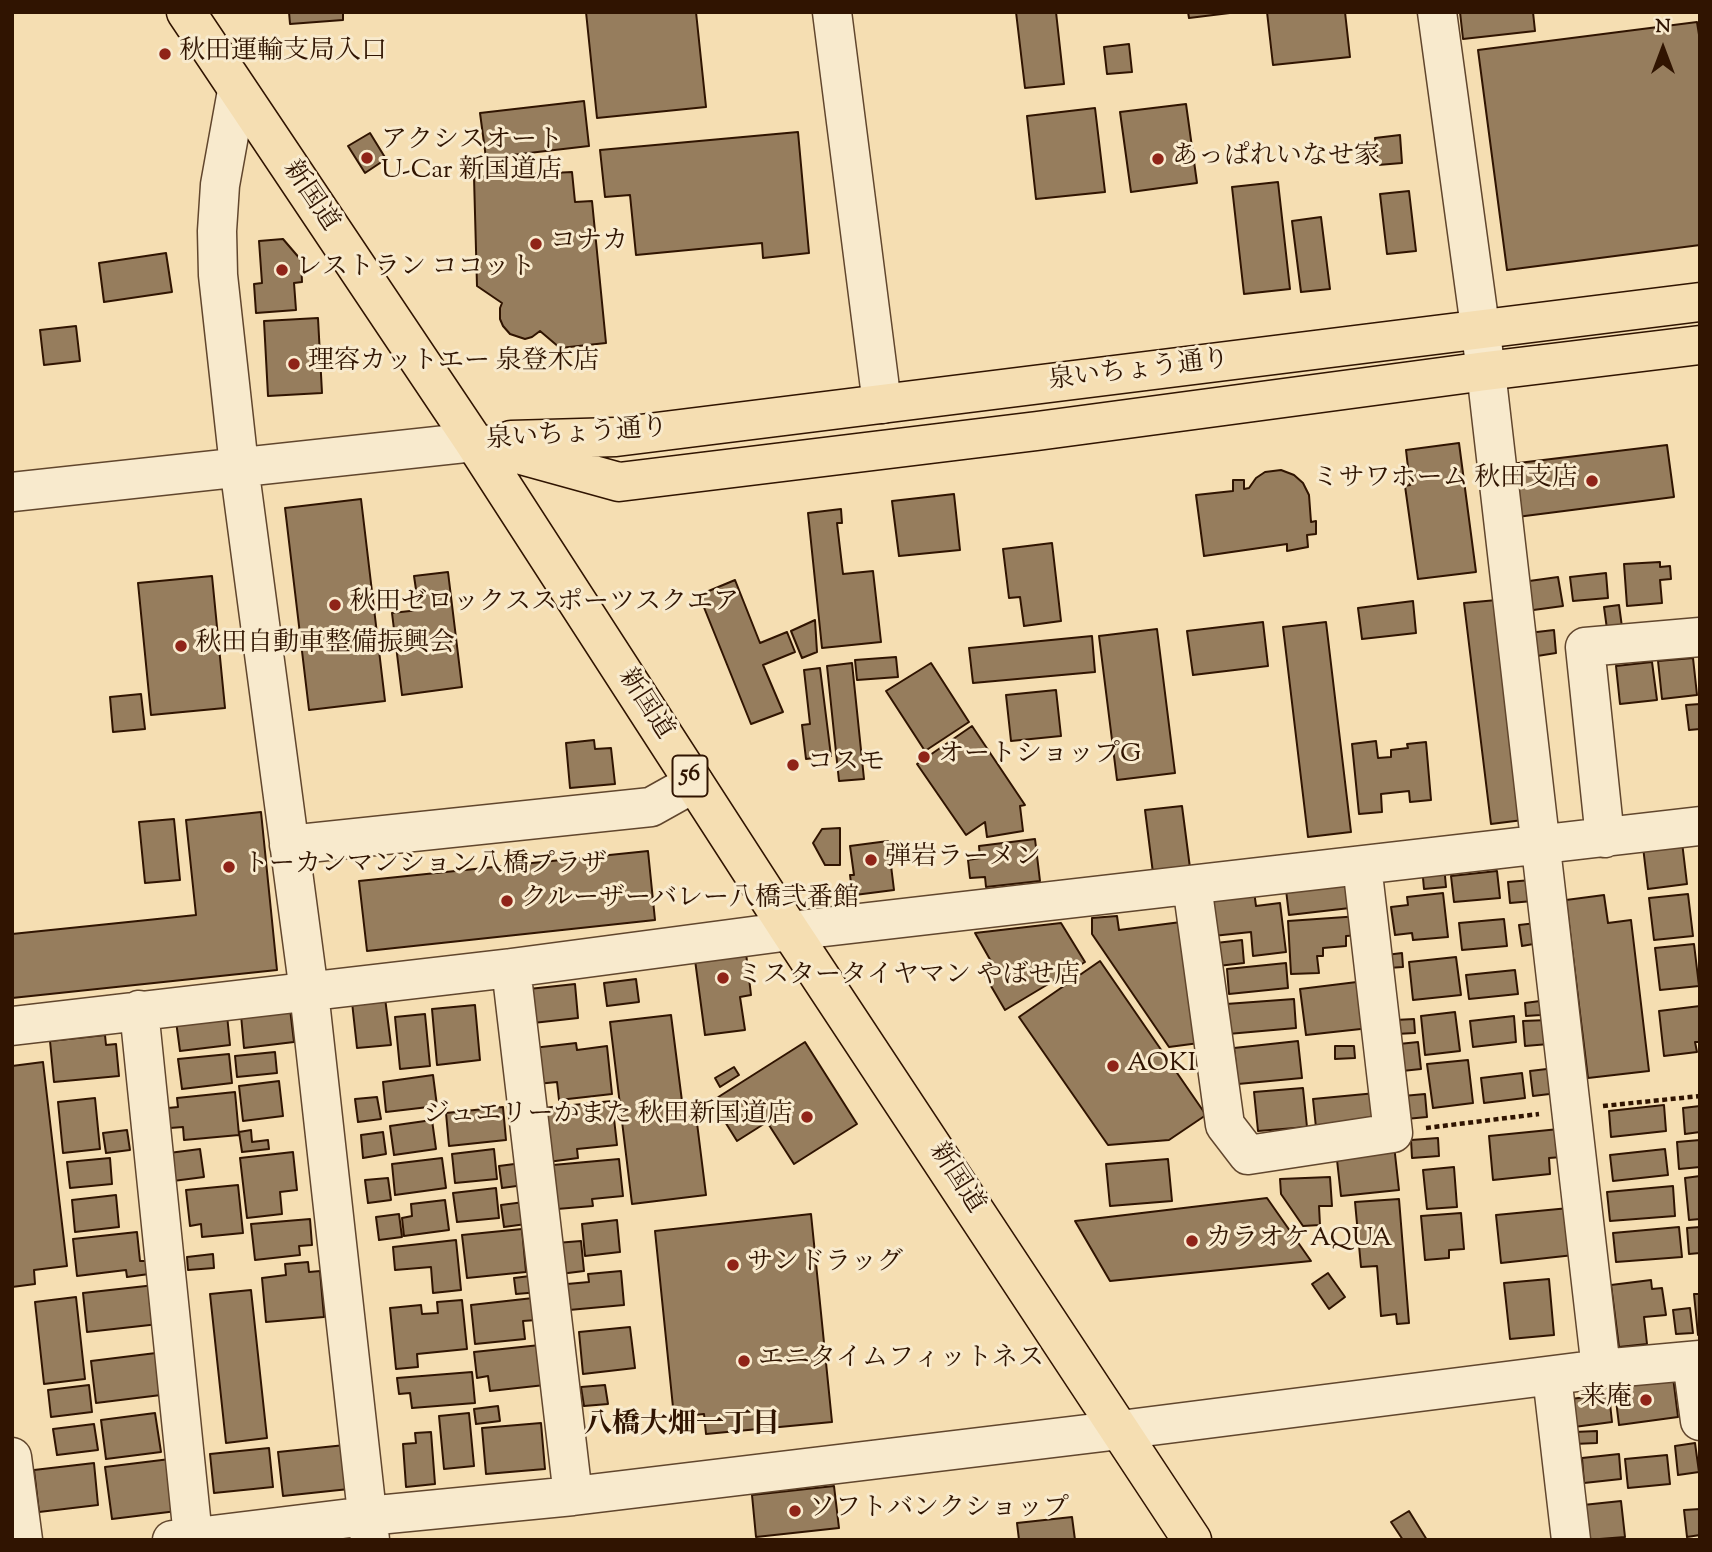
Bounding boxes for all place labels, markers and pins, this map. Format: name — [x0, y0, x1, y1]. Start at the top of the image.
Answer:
place label: 秋田運輸支局入口 — [179, 38, 387, 70]
marker: 秋田運輸支局入口 — [157, 46, 173, 62]
place label: アクシスオート U-Car 新国道店 — [381, 127, 563, 188]
place label: あっぱれいなせ家 — [1172, 143, 1380, 175]
marker: アクシスオート U-Car 新国道店 — [359, 150, 375, 166]
marker: あっぱれいなせ家 — [1150, 151, 1166, 167]
place label: コナカ — [550, 228, 628, 260]
marker: コナカ — [528, 236, 544, 252]
place label: レストラン ココット — [296, 254, 536, 286]
marker: レストラン ココット — [274, 262, 290, 278]
place label: 理容カットエー 泉登木店 — [308, 348, 600, 380]
marker: 理容カットエー 泉登木店 — [286, 356, 302, 372]
place label: ミサワホーム 秋田支店 — [1312, 465, 1578, 497]
marker: ミサワホーム 秋田支店 — [1584, 473, 1600, 489]
place label: 秋田ゼロックススポーツスクエア — [349, 589, 739, 621]
marker: 秋田ゼロックススポーツスクエア — [327, 597, 343, 613]
place label: 秋田自動車整備振興会 — [195, 630, 455, 662]
marker: 秋田自動車整備振興会 — [173, 638, 189, 654]
place label: オートショップG — [938, 741, 1141, 773]
place label: コスモ — [807, 749, 885, 781]
marker: オートショップG — [916, 749, 932, 765]
marker: コスモ — [785, 757, 801, 773]
place label: 弾岩ラーメン — [885, 844, 1041, 876]
place label: トーカンマンション八橋プラザ — [243, 851, 607, 883]
marker: 弾岩ラーメン — [863, 852, 879, 868]
marker: トーカンマンション八橋プラザ — [221, 859, 237, 875]
place label: クルーザーバレー八橋弐番館 — [521, 885, 859, 917]
marker: クルーザーバレー八橋弐番館 — [499, 893, 515, 909]
place label: ミスタータイヤマン やばせ店 — [737, 962, 1081, 994]
marker: ミスタータイヤマン やばせ店 — [715, 970, 731, 986]
place label: AOKI — [1127, 1050, 1196, 1082]
marker: AOKI — [1105, 1058, 1121, 1074]
place label: ジュエリーかまた 秋田新国道店 — [423, 1101, 793, 1133]
marker: ジュエリーかまた 秋田新国道店 — [799, 1109, 815, 1125]
place label: カラオケAQUA — [1206, 1225, 1392, 1257]
marker: カラオケAQUA — [1184, 1233, 1200, 1249]
place label: サンドラッグ — [747, 1249, 903, 1281]
marker: サンドラッグ — [725, 1257, 741, 1273]
place label: エニタイムフィットネス — [758, 1345, 1044, 1377]
marker: エニタイムフィットネス — [736, 1353, 752, 1369]
place label: 来庵 — [1580, 1384, 1632, 1416]
marker: 来庵 — [1638, 1392, 1654, 1408]
place label: ソフトバンクショップ — [809, 1495, 1069, 1527]
marker: ソフトバンクショップ — [787, 1503, 803, 1519]

